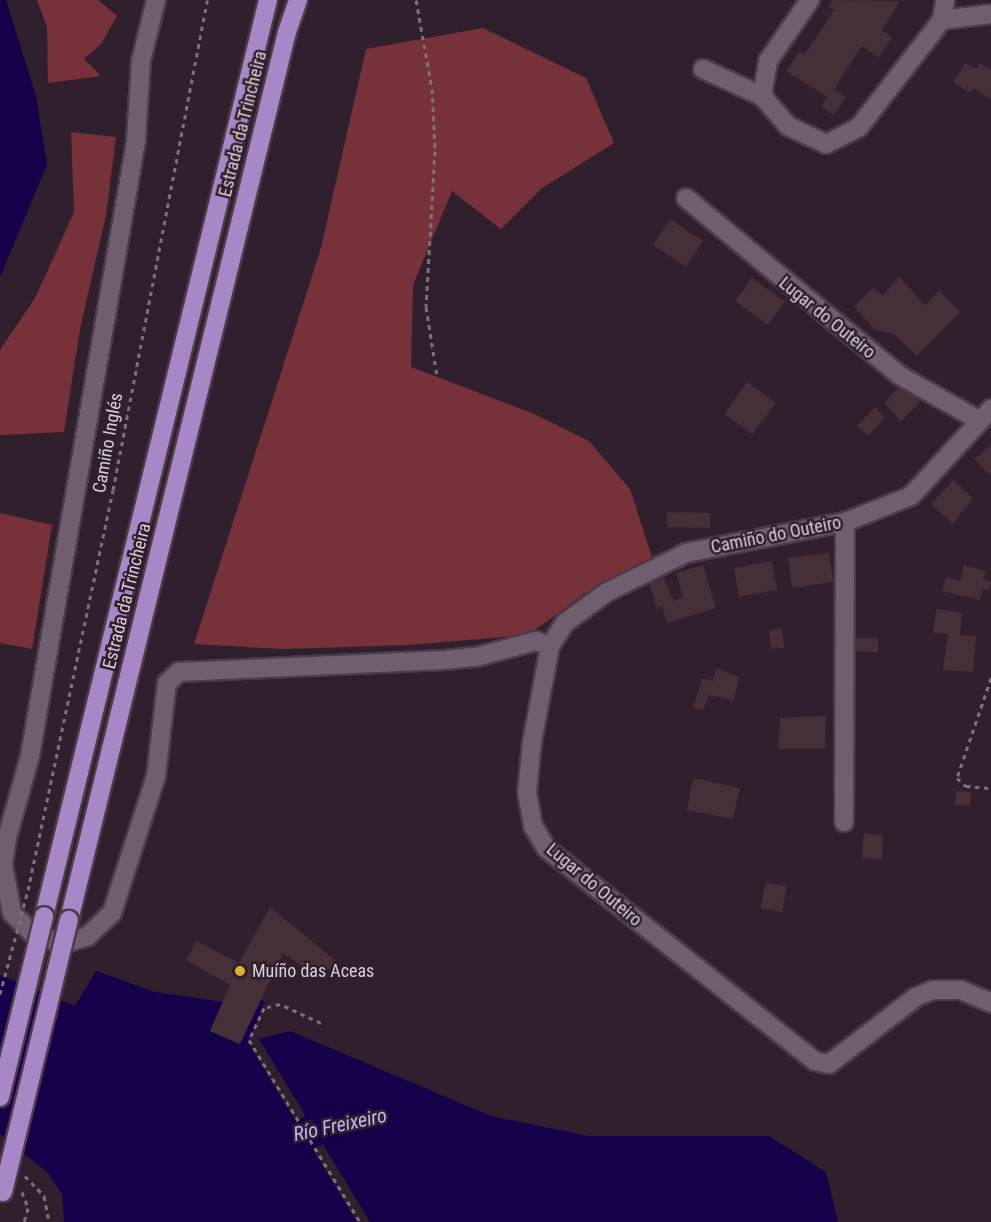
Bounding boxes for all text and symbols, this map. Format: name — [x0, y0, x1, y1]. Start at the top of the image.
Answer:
street label: Estrada da Trincheira — [214, 49, 272, 199]
street label: Lugar do Outeiro — [774, 273, 880, 363]
street label: Camiño Inglés — [89, 391, 127, 495]
street label: Camiño do Outeiro — [709, 512, 843, 558]
street label: Estrada da Trincheira — [98, 521, 156, 671]
street label: Lugar do Outeiro — [542, 839, 646, 931]
place label: Muíño das Aceas — [252, 960, 374, 982]
marker: Muíño das Aceas — [233, 964, 247, 978]
water label: Río Freixeiro — [291, 1103, 389, 1147]

